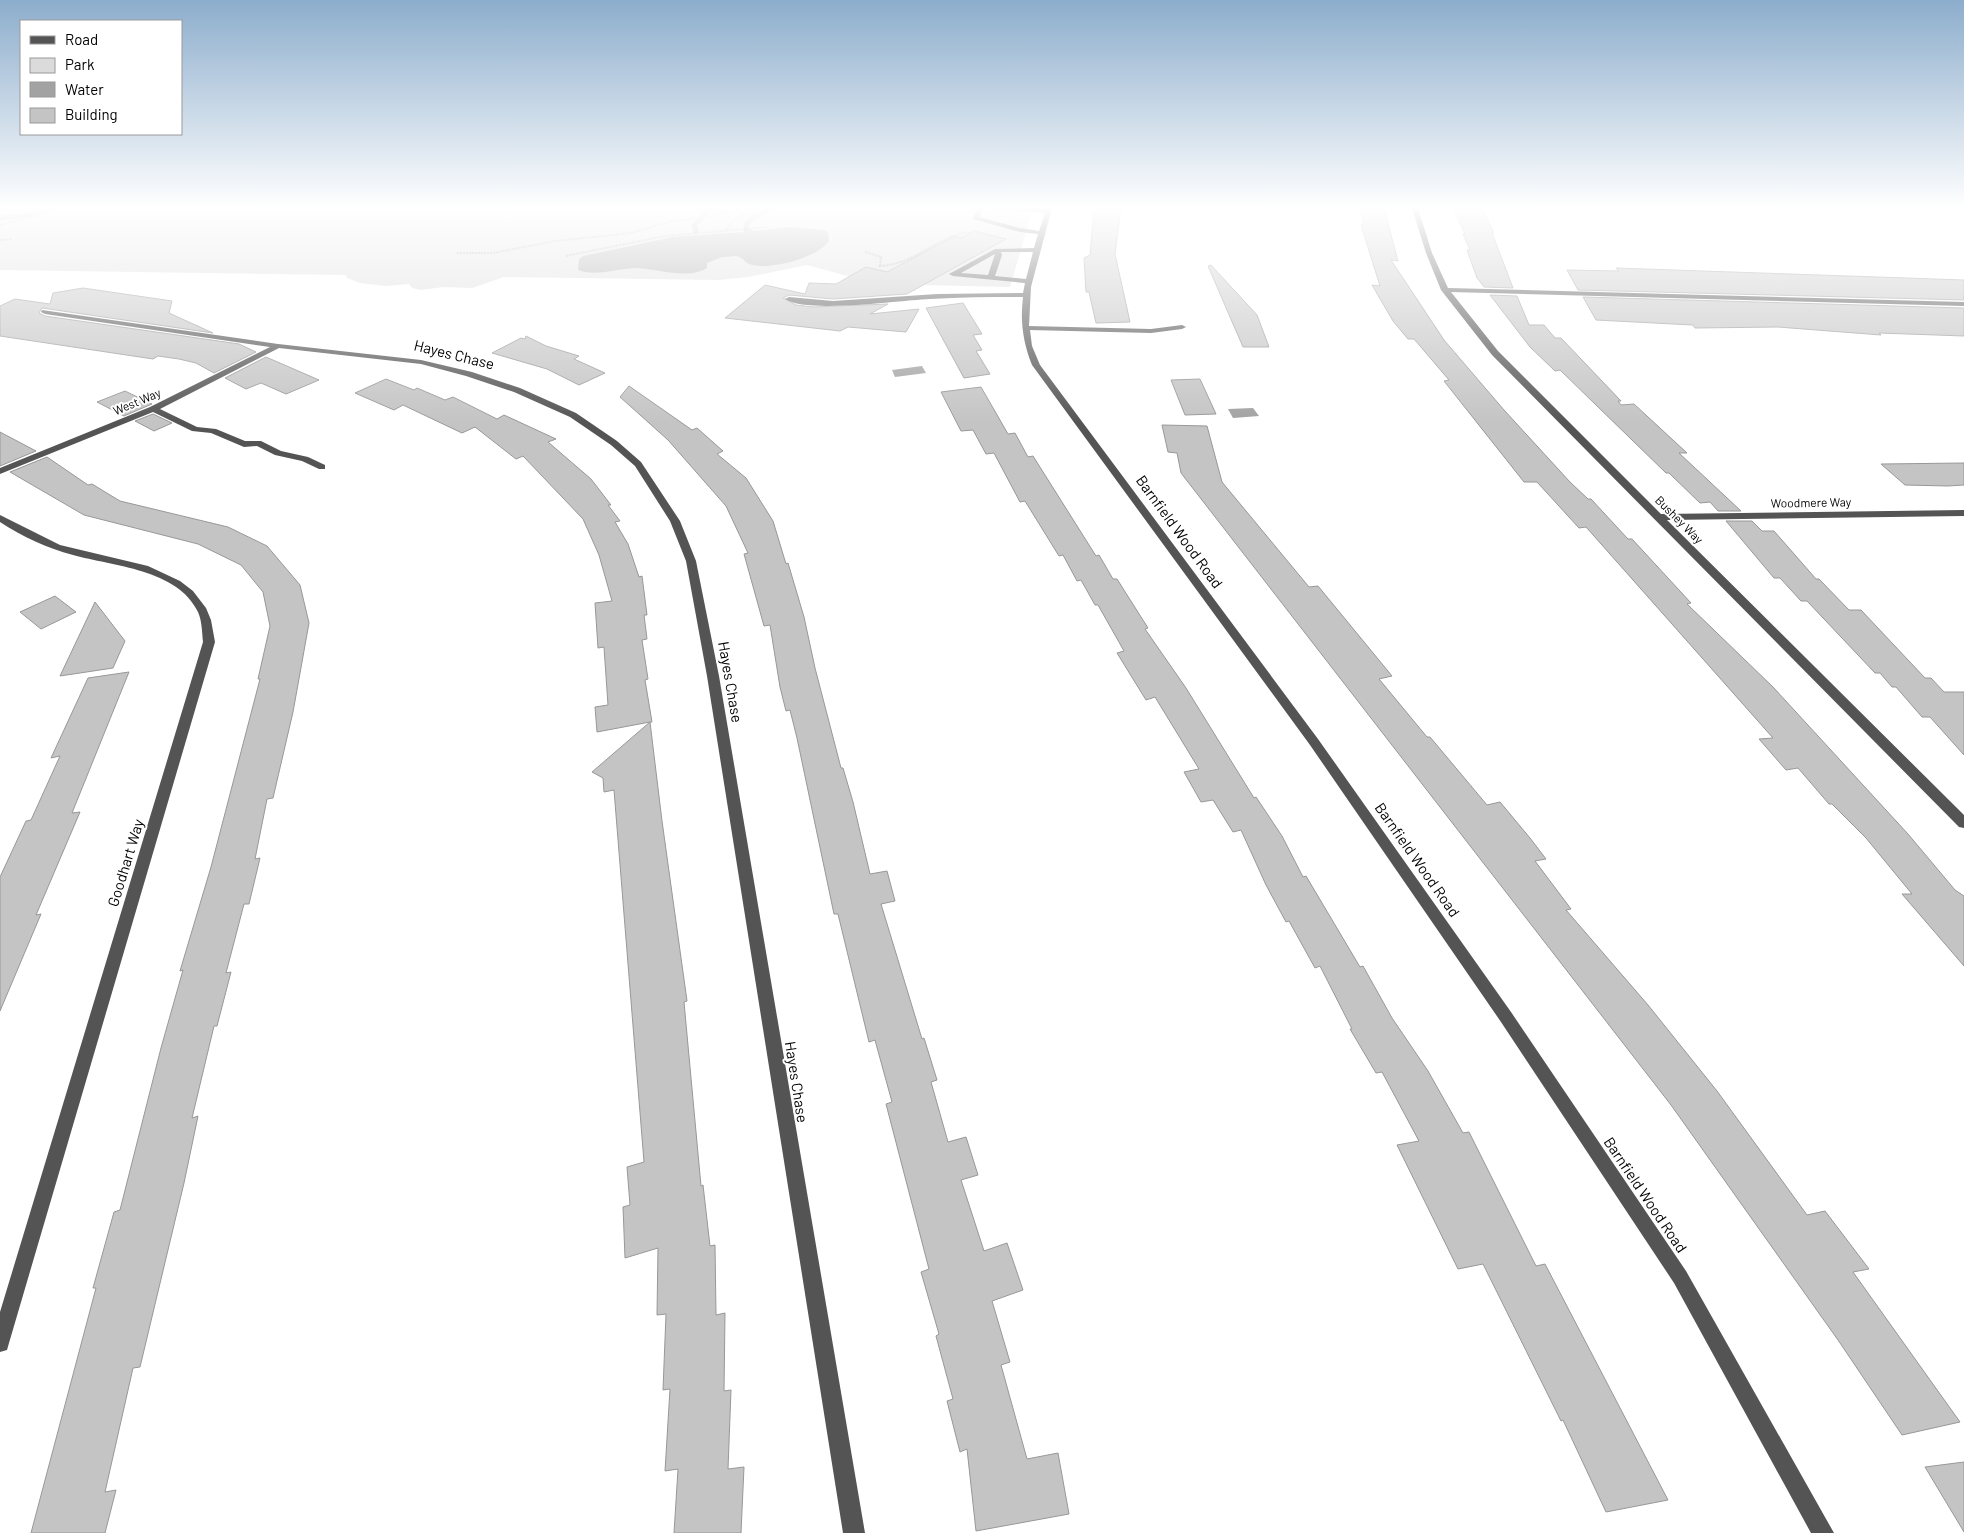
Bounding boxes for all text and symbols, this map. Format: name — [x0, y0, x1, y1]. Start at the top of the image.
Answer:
legend — [20, 20, 182, 135]
text: Road — [65, 30, 98, 48]
text: Park — [65, 55, 95, 73]
text: Water — [65, 80, 104, 98]
text: Building — [65, 105, 118, 123]
street label: Hayes Chase — [412, 335, 496, 373]
street label: West Way — [111, 385, 163, 417]
street label: Barnfield Wood Road — [1133, 471, 1227, 592]
street label: Bushey Way — [1653, 493, 1707, 546]
street label: Woodmere Way — [1771, 494, 1852, 510]
street label: Hayes Chase — [715, 640, 747, 724]
street label: Barnfield Wood Road — [1372, 799, 1464, 920]
street label: Goodhart Way — [103, 817, 147, 909]
street label: Hayes Chase — [782, 1040, 812, 1124]
street label: Barnfield Wood Road — [1600, 1133, 1691, 1256]

